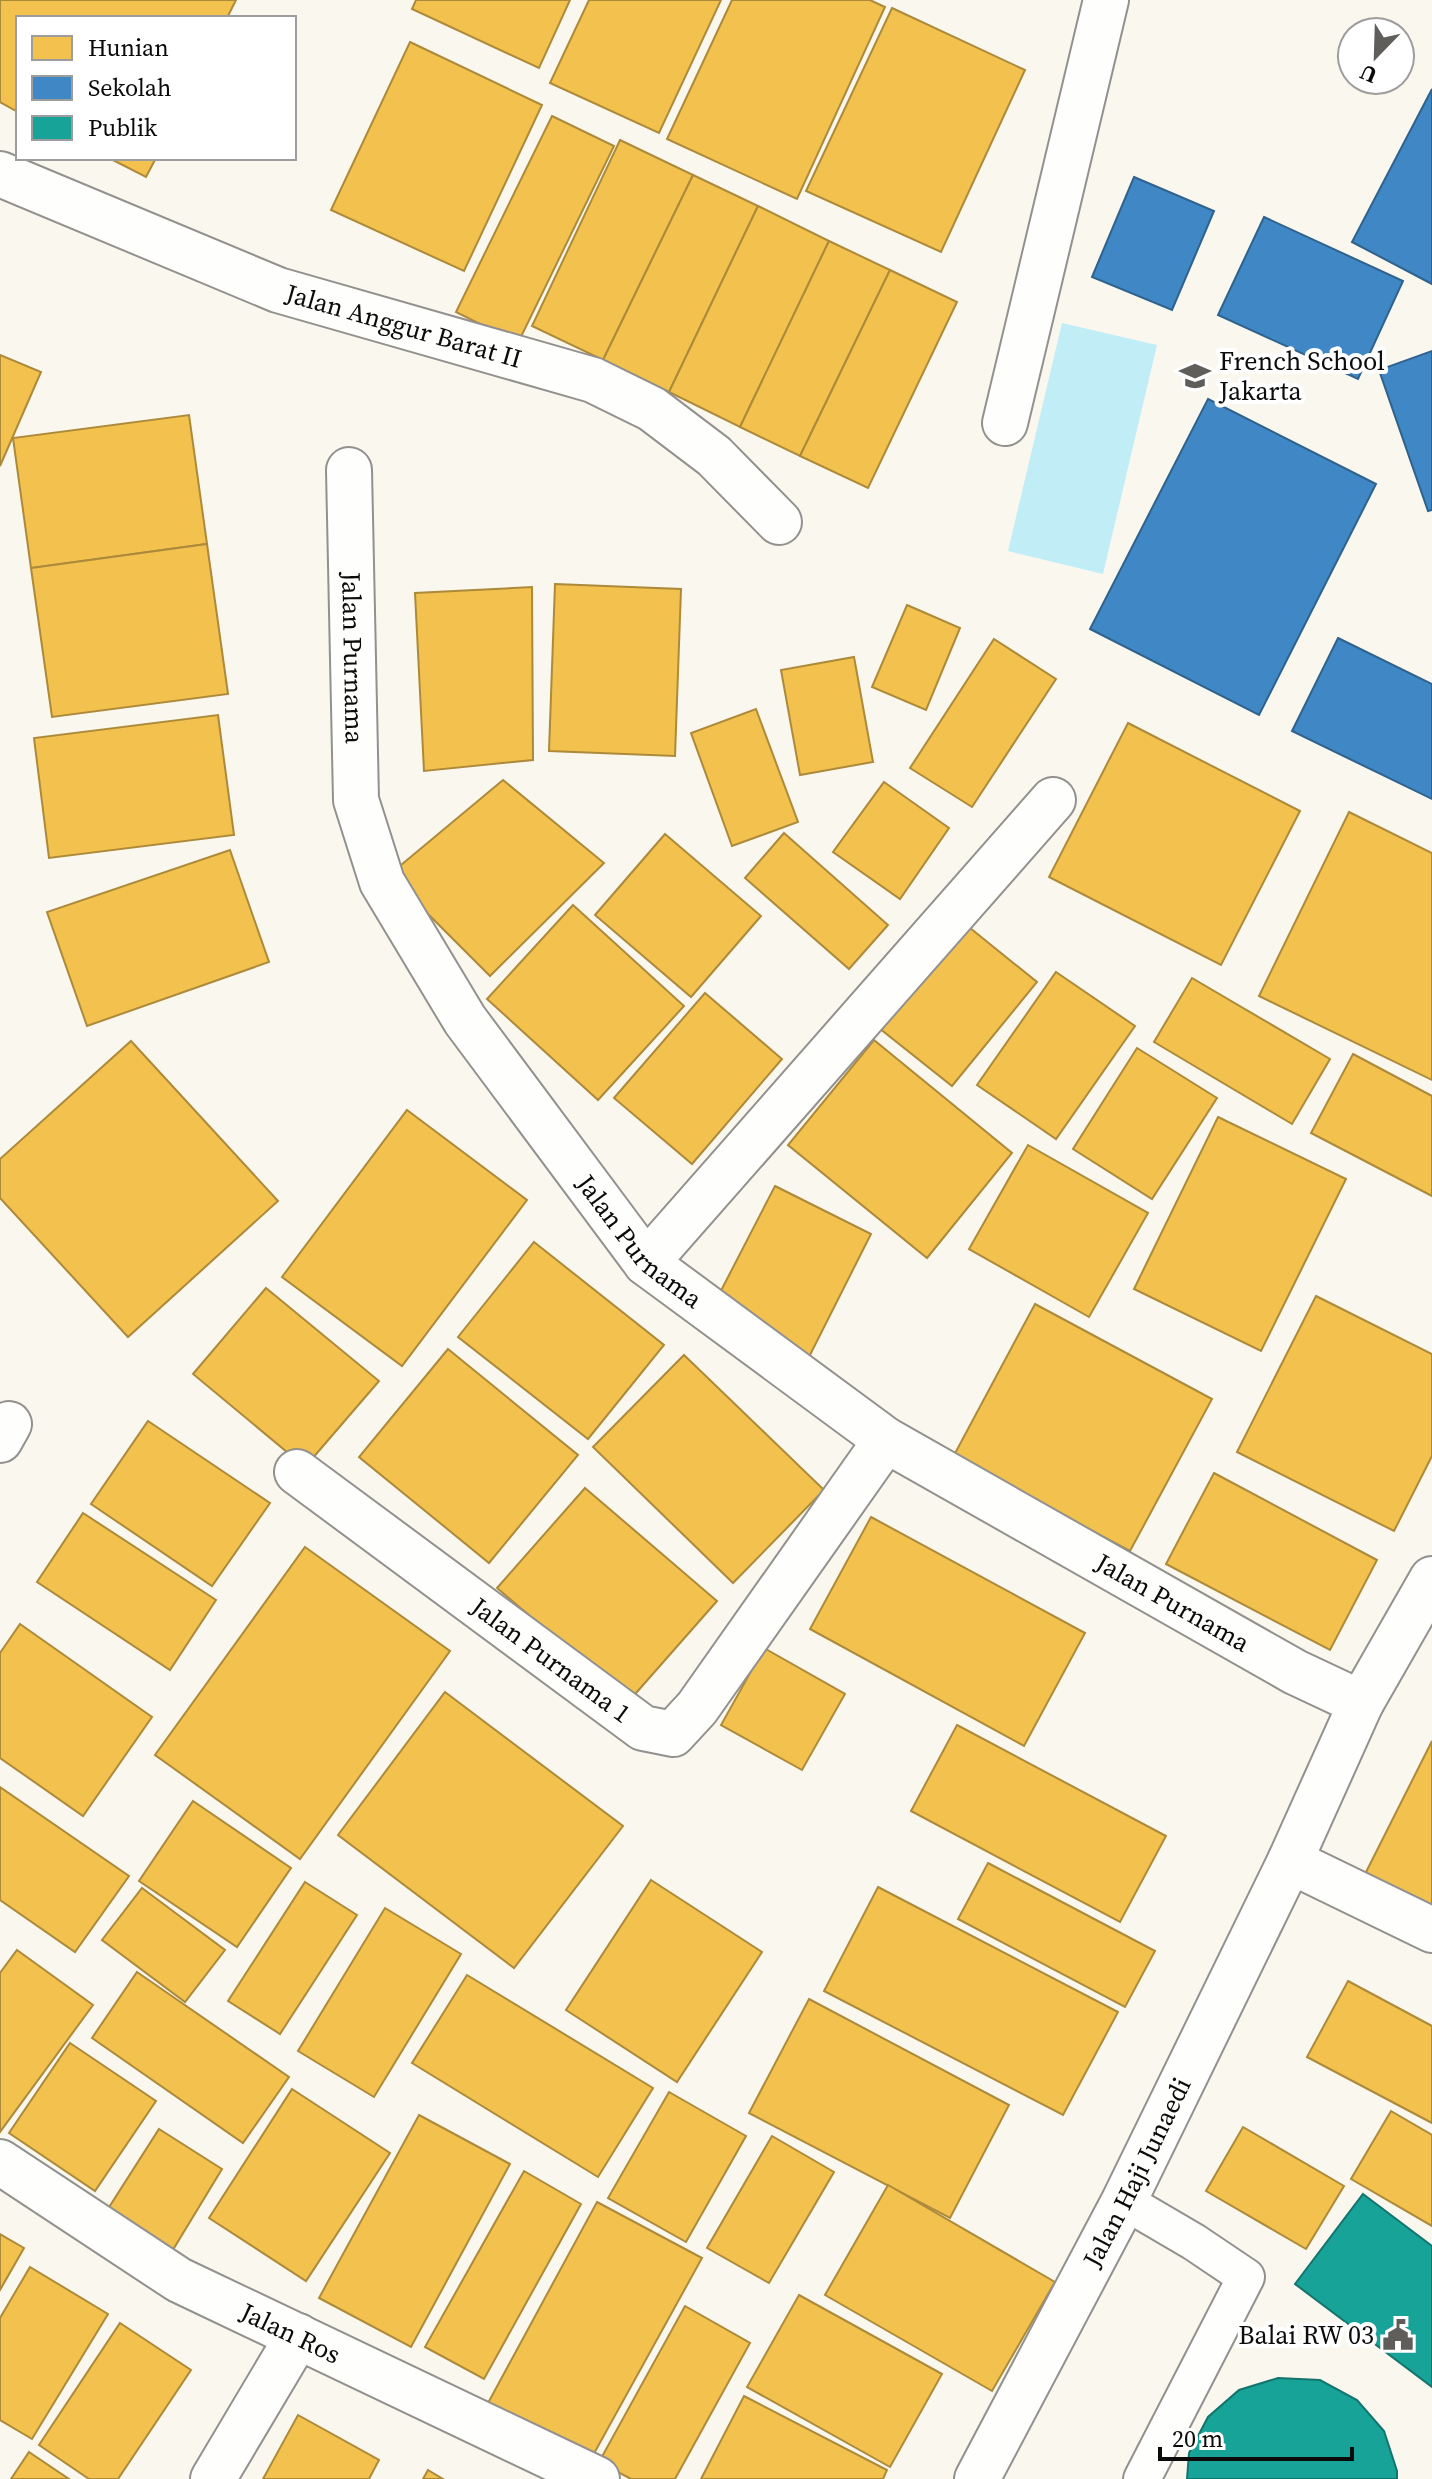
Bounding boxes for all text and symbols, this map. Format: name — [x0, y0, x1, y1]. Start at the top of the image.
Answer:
legend — [16, 16, 296, 160]
north arrow — [1336, 16, 1416, 96]
text: Hunian — [88, 31, 169, 64]
text: U — [1355, 57, 1381, 91]
text: Sekolah — [88, 71, 171, 104]
text: Publik — [88, 111, 158, 144]
street label: Jalan Anggur Barat II — [281, 275, 526, 377]
place label: French School Jakarta — [1218, 343, 1385, 409]
school or university icon: French School Jakarta — [1178, 359, 1212, 393]
street label: Jalan Purnama — [333, 571, 373, 745]
street label: Jalan Purnama — [568, 1166, 710, 1317]
street label: Jalan Purnama — [1088, 1544, 1257, 1661]
street label: Jalan Purnama 1 — [463, 1588, 638, 1731]
street label: Jalan Haji Junaedi — [1074, 2071, 1200, 2274]
street label: Jalan Ros — [234, 2293, 347, 2372]
place label: Balai RW 03 — [1238, 2317, 1374, 2353]
public building icon: Balai RW 03 — [1381, 2318, 1415, 2352]
scale bar — [1160, 2411, 1352, 2461]
text: 20 m — [1172, 2422, 1223, 2455]

